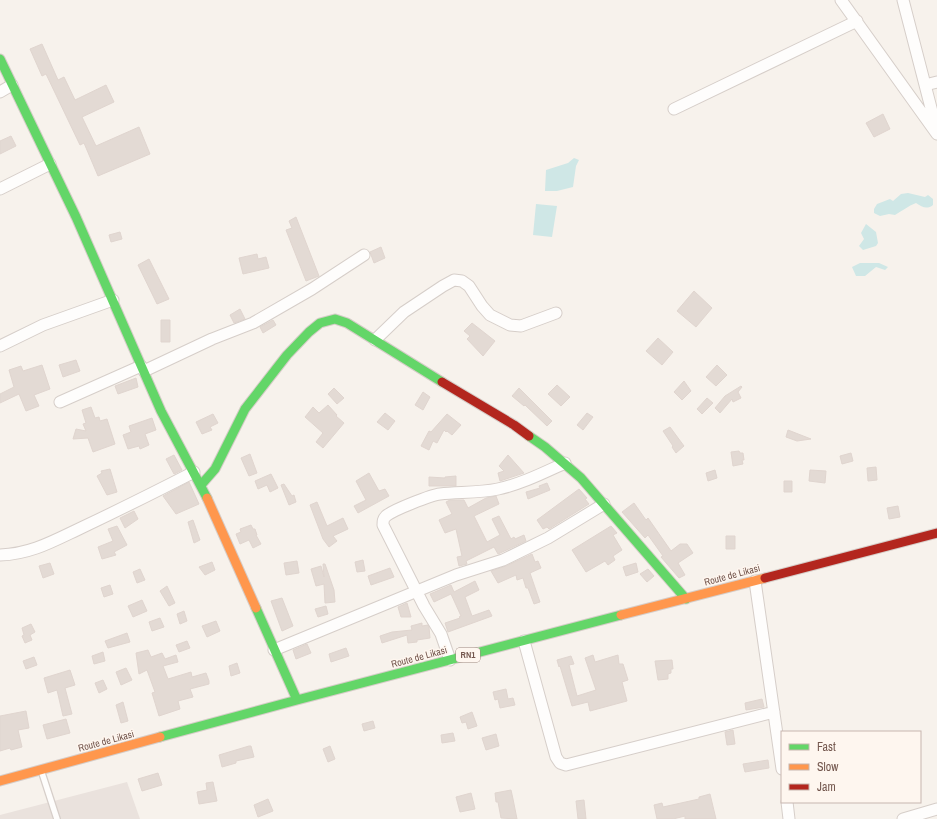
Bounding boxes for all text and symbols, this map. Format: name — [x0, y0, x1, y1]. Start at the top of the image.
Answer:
street label: Route de Likasi — [703, 561, 761, 589]
street label: Route de Likasi — [390, 643, 448, 671]
road number: RN1 — [456, 648, 480, 662]
street label: Route de Likasi — [77, 727, 135, 755]
legend — [781, 731, 921, 803]
text: Fast — [817, 739, 836, 755]
text: Slow — [817, 759, 839, 775]
text: Jam — [817, 779, 836, 795]

